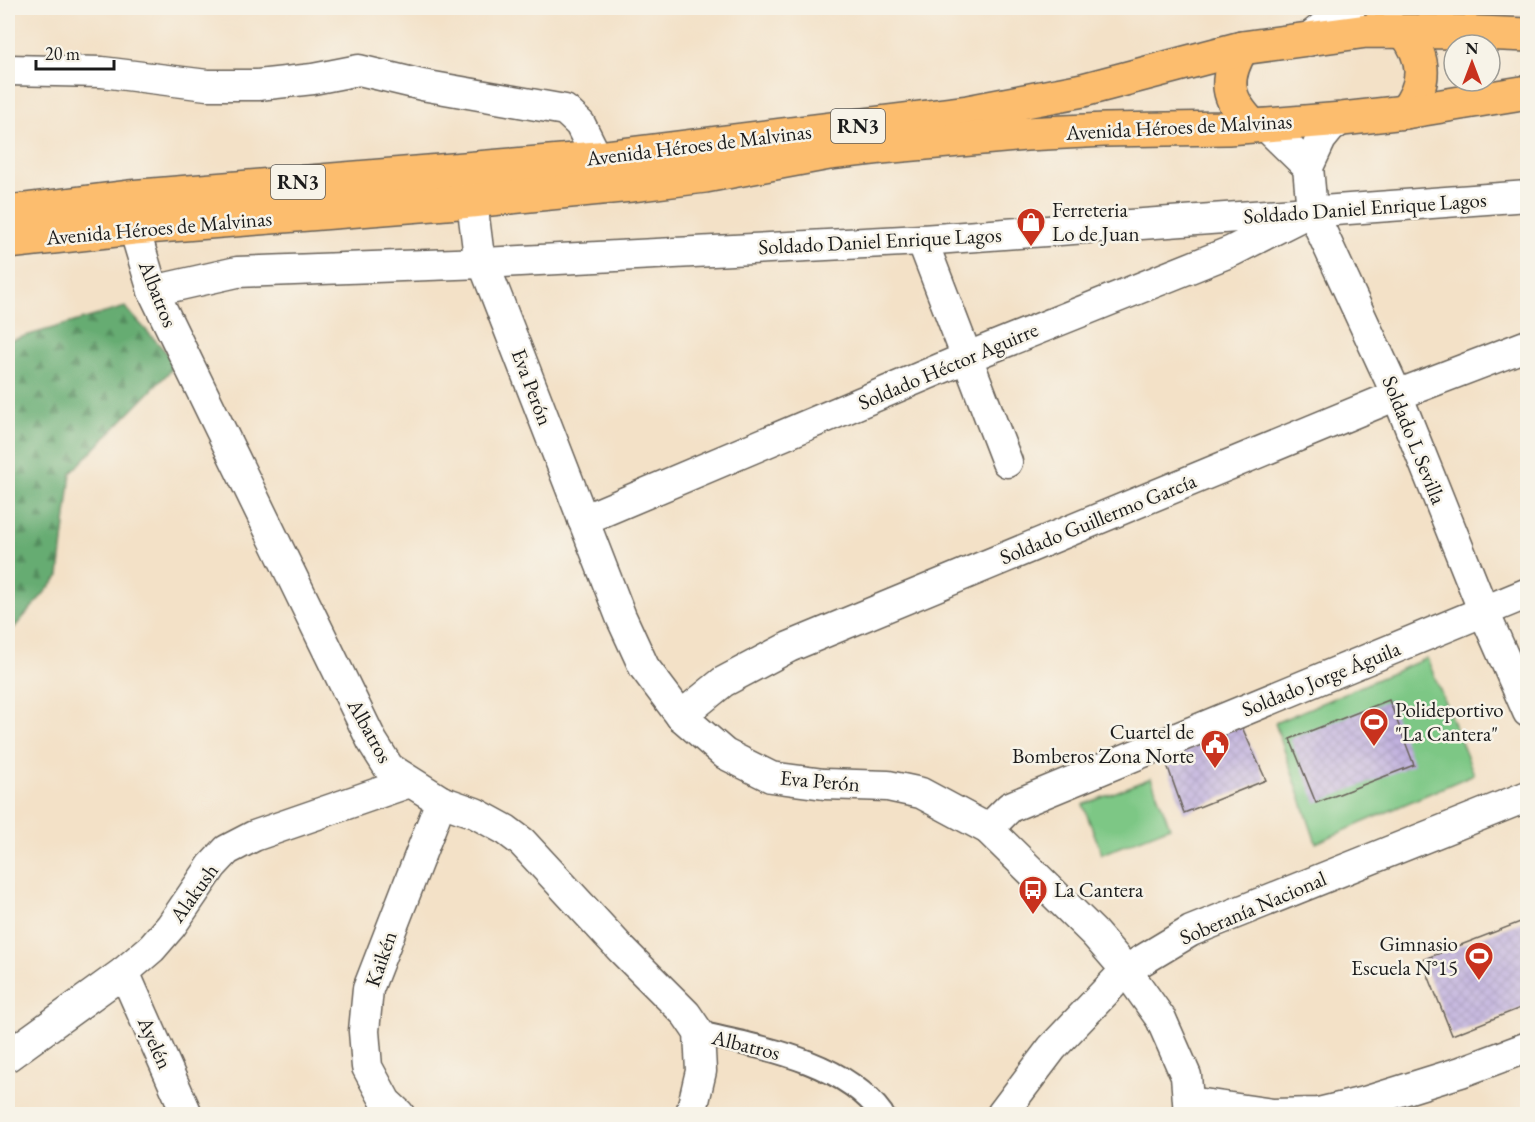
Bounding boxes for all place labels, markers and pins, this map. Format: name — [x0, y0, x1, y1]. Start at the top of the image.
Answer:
place label: Ferreteria Lo de Juan — [1052, 196, 1140, 247]
shop icon: Ferreteria Lo de Juan — [1015, 206, 1047, 248]
place label: Polideportivo "La Cantera" — [1395, 696, 1504, 747]
sports icon: Polideportivo "La Cantera" — [1358, 706, 1390, 748]
place label: Cuartel de Bomberos Zona Norte — [1012, 718, 1194, 769]
public building icon: Cuartel de Bomberos Zona Norte — [1199, 728, 1231, 770]
bus stop icon: La Cantera — [1017, 874, 1049, 916]
place label: La Cantera — [1054, 876, 1144, 903]
place label: Gimnasio Escuela N°15 — [1351, 930, 1458, 981]
sports icon: Gimnasio Escuela N°15 — [1463, 940, 1495, 982]

